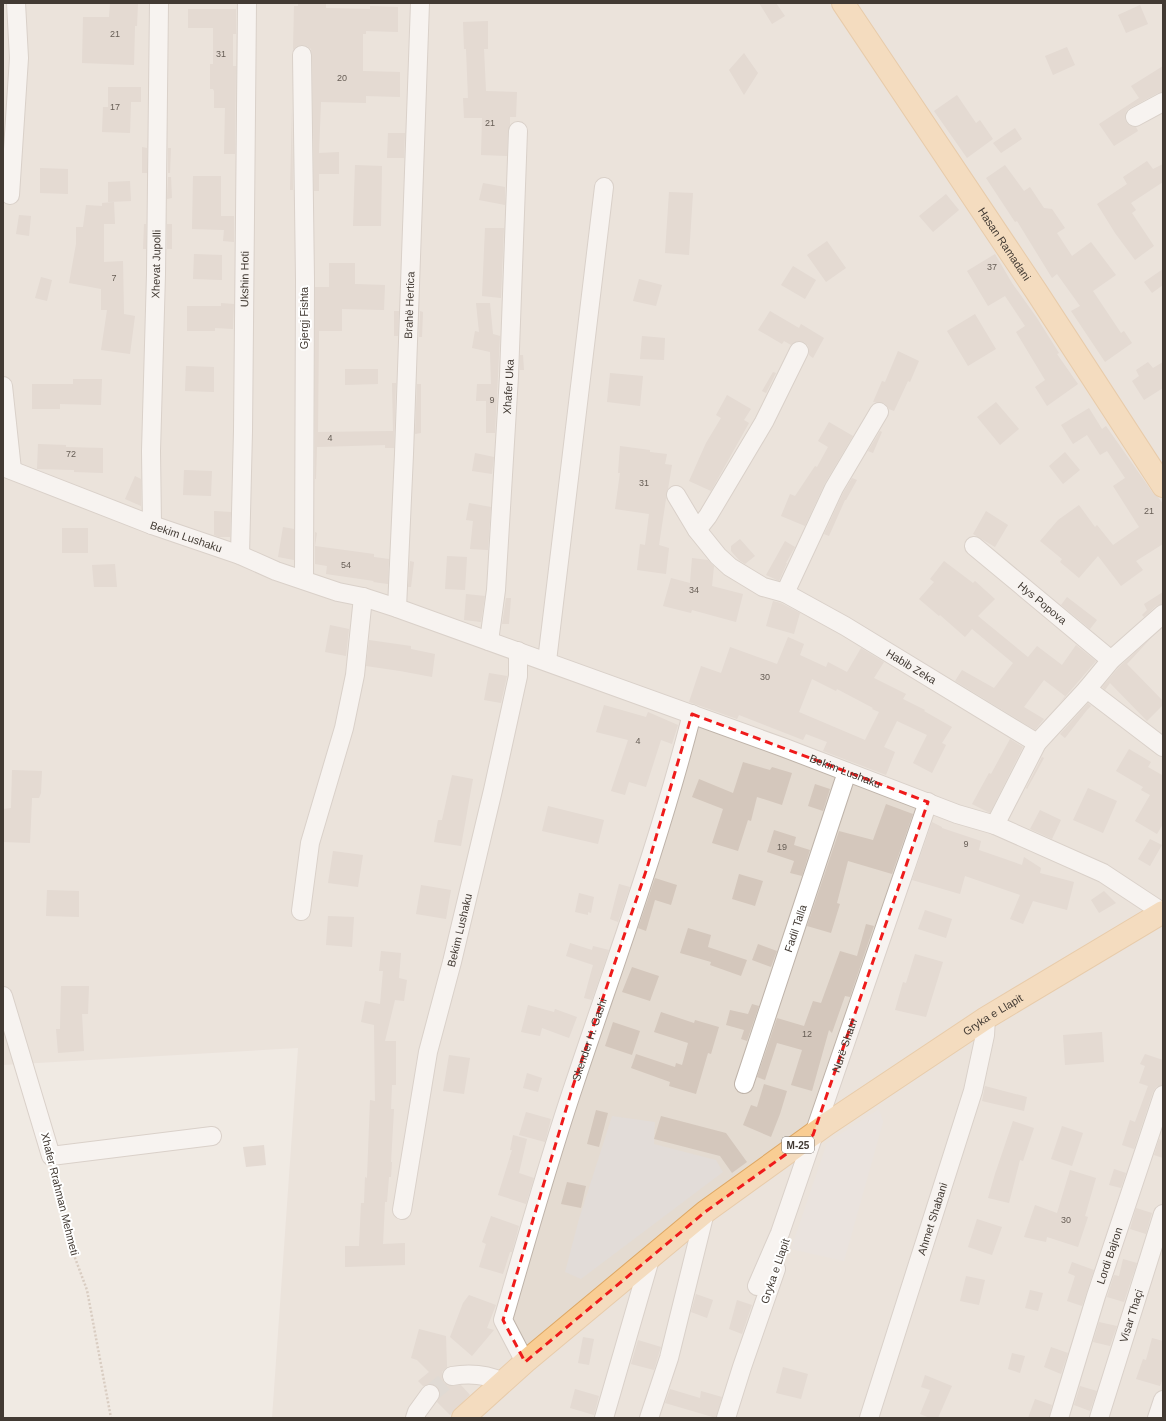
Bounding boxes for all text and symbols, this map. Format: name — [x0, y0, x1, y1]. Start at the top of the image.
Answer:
house number: 21 — [110, 29, 120, 39]
house number: 31 — [216, 49, 226, 59]
house number: 20 — [337, 73, 347, 83]
house number: 17 — [110, 102, 120, 112]
house number: 21 — [485, 118, 495, 128]
street label: Hasan Ramadani — [976, 205, 1033, 283]
street label: Xhevat Jupolli — [149, 230, 162, 299]
street label: Ukshin Hoti — [238, 251, 251, 307]
house number: 37 — [987, 262, 997, 272]
street label: Brahë Hertica — [402, 271, 416, 339]
house number: 7 — [111, 273, 117, 283]
street label: Gjergj Fishta — [298, 286, 310, 349]
street label: Xhafer Uka — [501, 358, 516, 415]
house number: 9 — [489, 395, 495, 405]
house number: 4 — [327, 433, 333, 443]
house number: 72 — [66, 449, 76, 459]
house number: 31 — [639, 478, 649, 488]
house number: 21 — [1144, 506, 1154, 516]
street label: Bekim Lushaku — [149, 519, 224, 554]
house number: 54 — [341, 560, 351, 570]
street label: Hys Popova — [1016, 579, 1070, 627]
house number: 34 — [689, 585, 699, 595]
street label: Habib Zeka — [884, 647, 939, 687]
house number: 30 — [760, 672, 770, 682]
house number: 4 — [635, 736, 641, 746]
street label: Bekim Lushaku — [808, 752, 883, 790]
house number: 9 — [963, 839, 969, 849]
house number: 19 — [777, 842, 787, 852]
street label: Bekim Lushaku — [445, 892, 474, 968]
street label: Fadil Talla — [782, 902, 809, 954]
street label: Gryka e Llapit — [961, 991, 1025, 1038]
street label: Skender H. Gashi — [570, 996, 609, 1083]
street label: Nurë Shatri — [830, 1017, 859, 1074]
house number: 12 — [802, 1029, 812, 1039]
street label: Xhafer Rrahman Mehmeti — [39, 1131, 81, 1257]
road number: M-25 — [782, 1137, 814, 1153]
street label: Ahmet Shabani — [915, 1181, 949, 1257]
house number: 30 — [1061, 1215, 1071, 1225]
street label: Lordi Bajron — [1094, 1226, 1125, 1286]
street label: Gryka e Llapit — [758, 1237, 792, 1305]
street label: Visar Thaçi — [1117, 1288, 1145, 1344]

